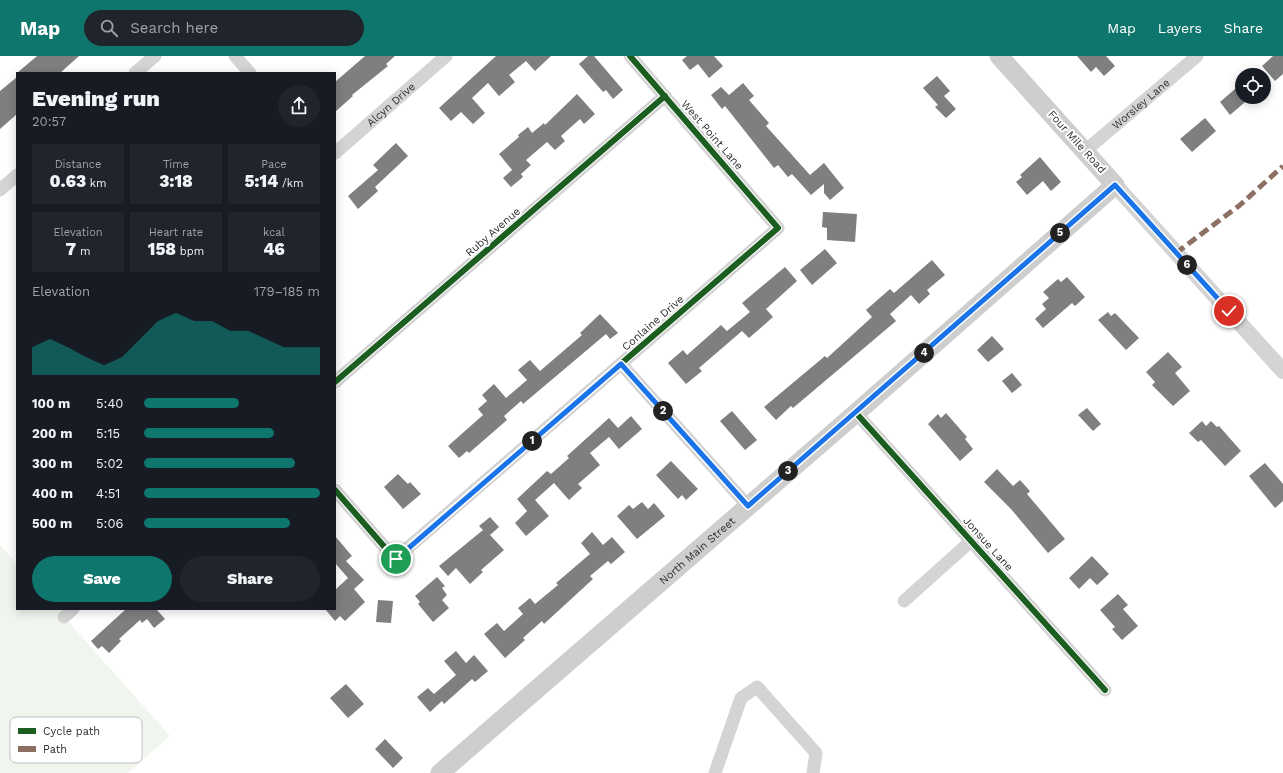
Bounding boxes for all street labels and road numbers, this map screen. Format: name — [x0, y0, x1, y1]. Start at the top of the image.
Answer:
street label: Worsley Lane — [1109, 76, 1172, 132]
street label: Alcyn Drive — [364, 80, 418, 129]
street label: West Point Lane — [678, 98, 746, 172]
street label: Four Mile Road — [1045, 108, 1109, 176]
street label: Ruby Avenue — [463, 205, 523, 259]
street label: Conlaine Drive — [619, 293, 687, 353]
street label: North Main Street — [656, 514, 738, 587]
street label: Jonsue Lane — [960, 514, 1016, 574]

